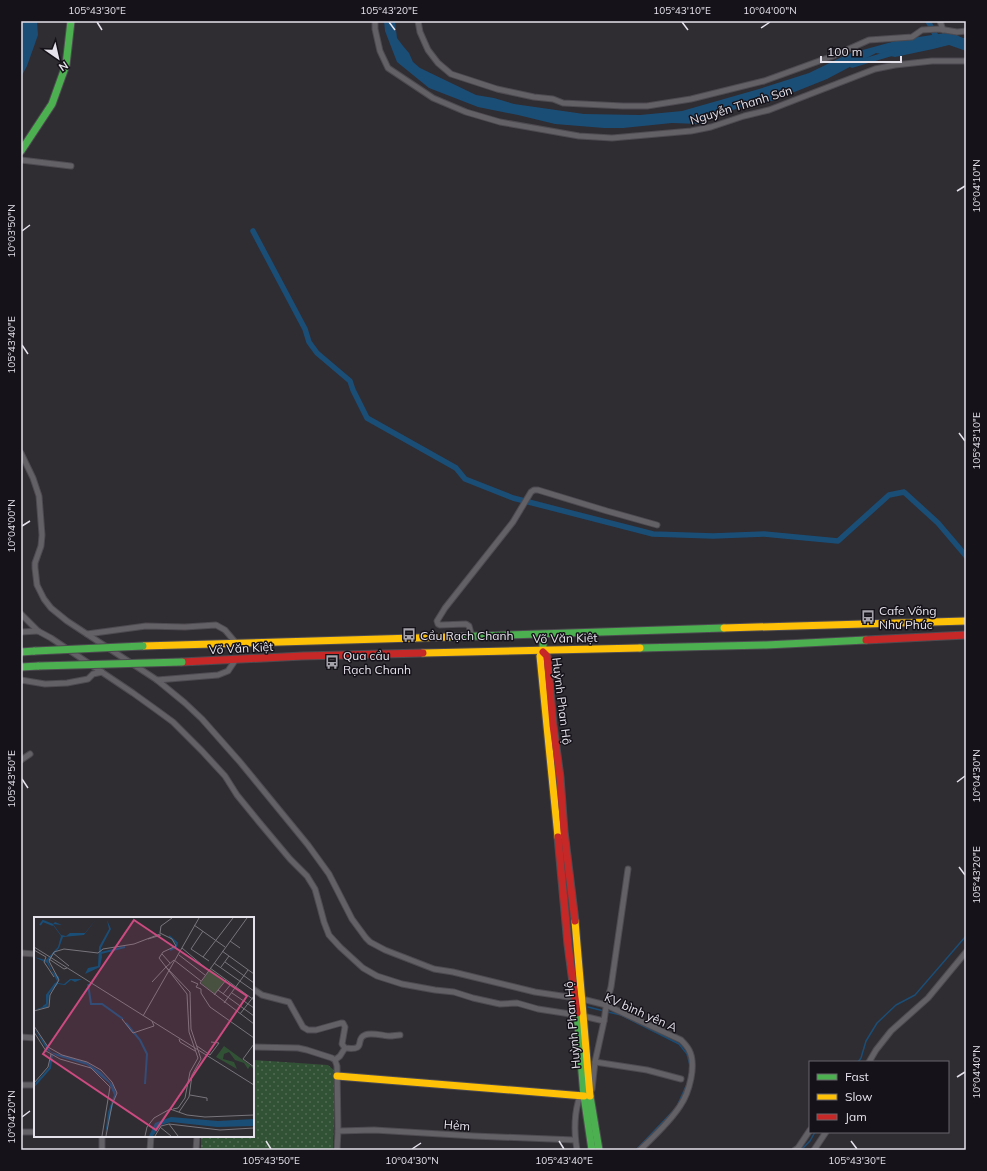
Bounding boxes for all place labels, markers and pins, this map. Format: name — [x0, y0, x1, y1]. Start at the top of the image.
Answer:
place label: Cafe Võng Như Phúc — [879, 603, 937, 632]
bus stop icon: Cafe Võng Như Phúc — [860, 609, 876, 625]
bus stop icon: Cầu Rạch Chanh — [401, 627, 417, 643]
place label: Cầu Rạch Chanh — [420, 628, 514, 643]
place label: Qua cầu Rạch Chanh — [343, 648, 411, 677]
bus stop icon: Qua cầu Rạch Chanh — [324, 654, 340, 670]

